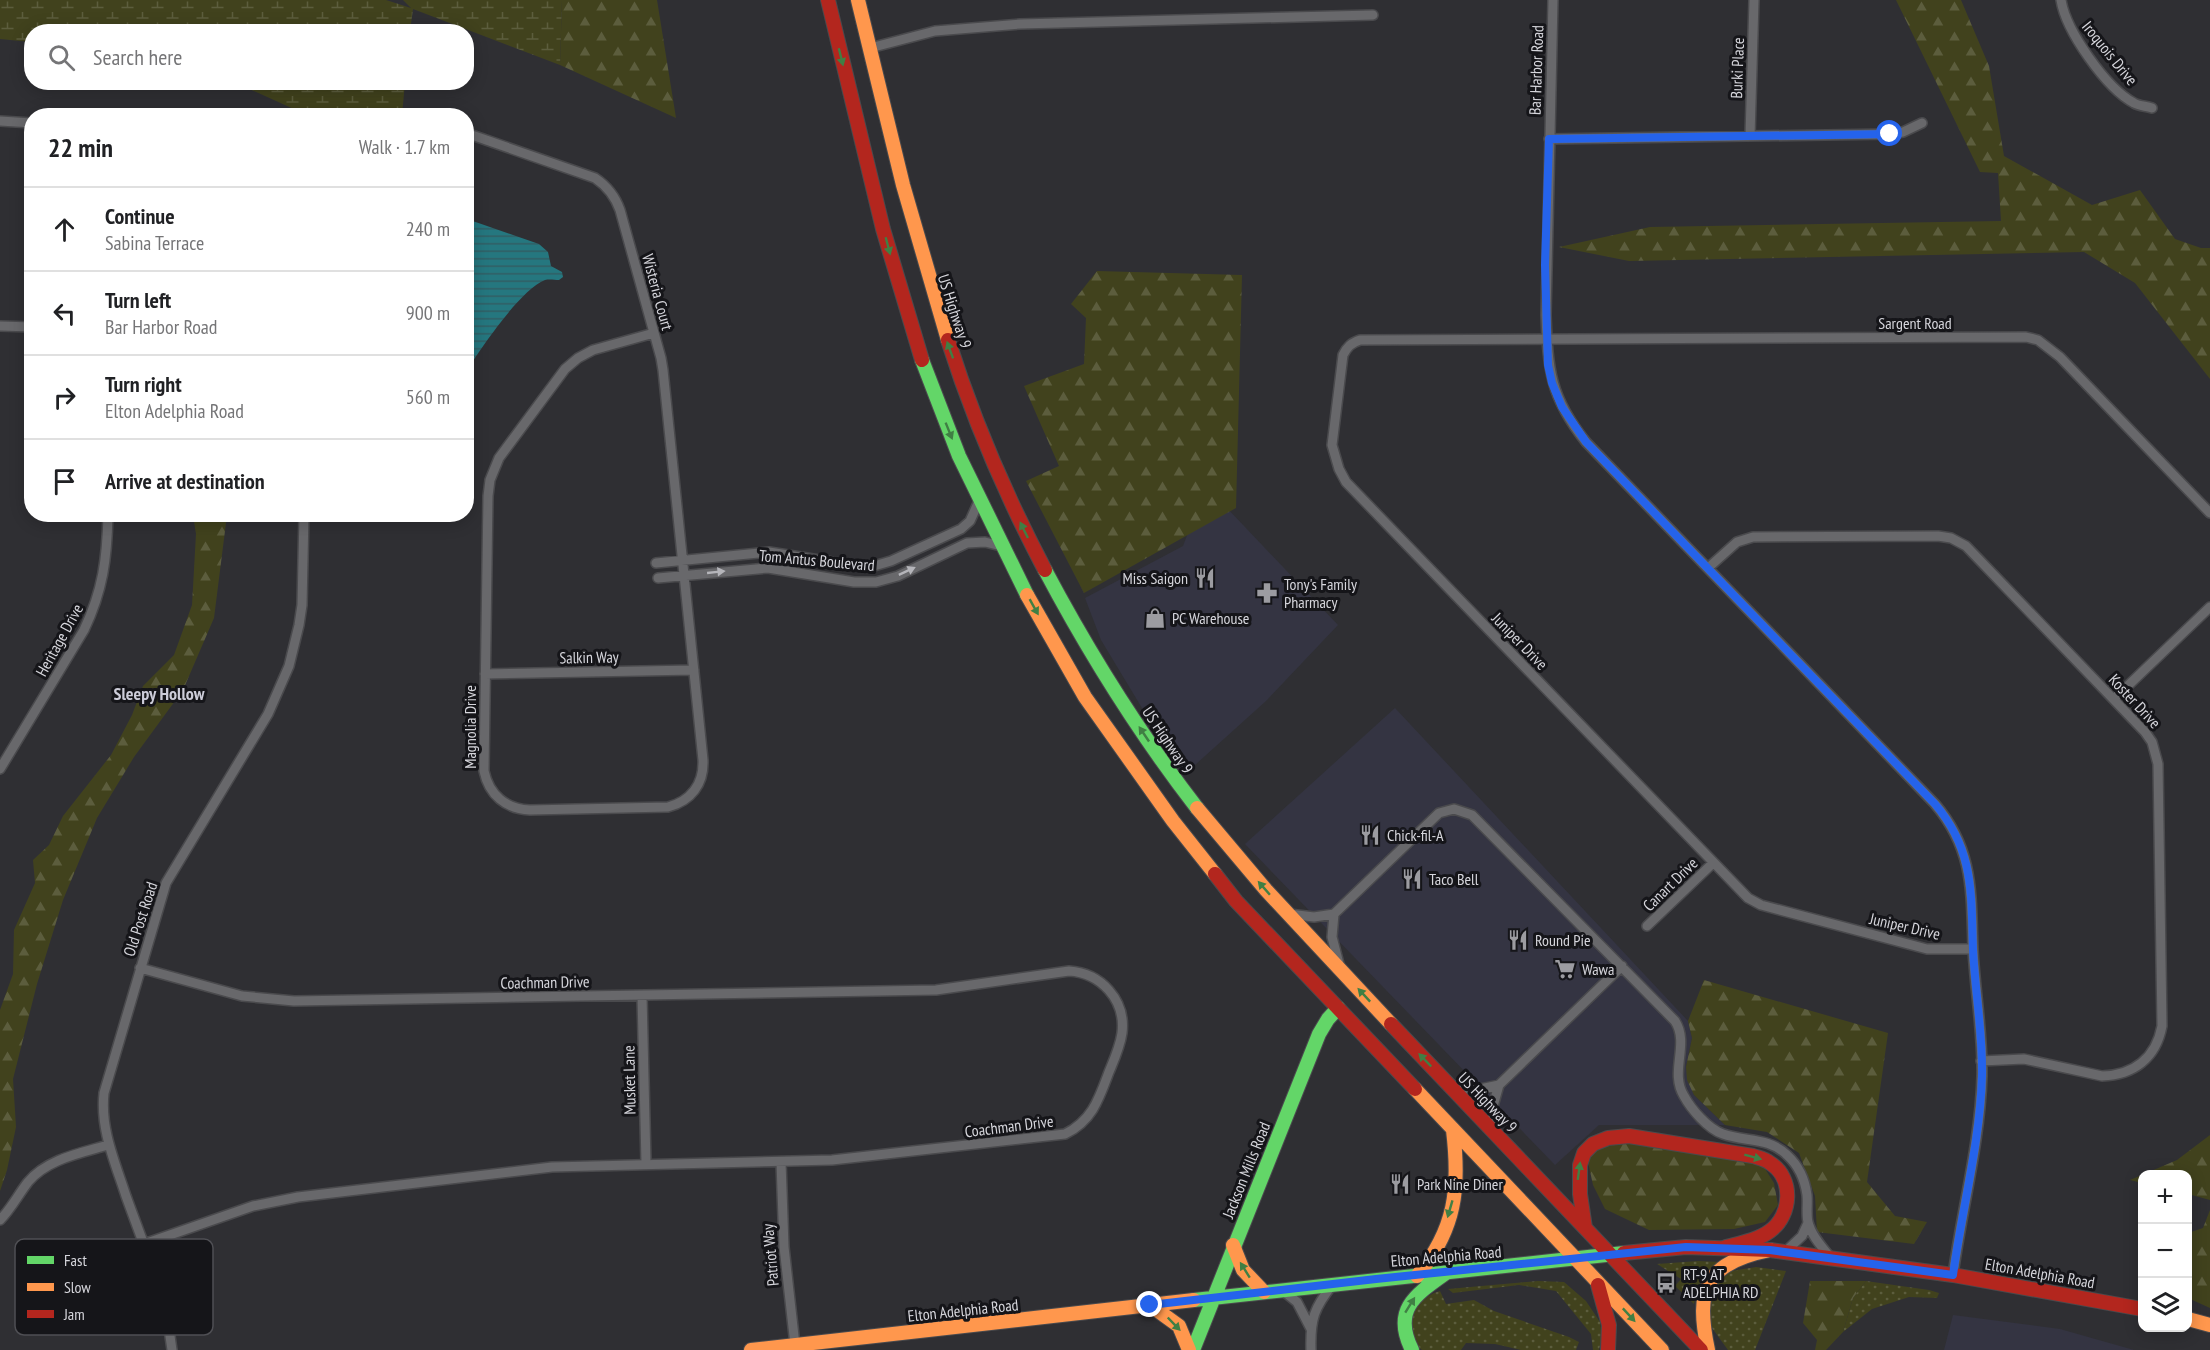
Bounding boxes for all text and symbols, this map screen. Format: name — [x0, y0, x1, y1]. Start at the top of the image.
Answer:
street label: Iroquois Drive — [2078, 17, 2142, 89]
search box — [24, 24, 474, 90]
street label: Bar Harbor Road — [1524, 25, 1548, 115]
street label: Burki Place — [1726, 37, 1748, 99]
icon: search — [45, 41, 78, 74]
text: Search here — [93, 43, 182, 71]
one-way arrow — [837, 48, 847, 66]
route start — [1876, 120, 1902, 146]
text: 22 min — [48, 131, 113, 164]
text: Walk · 1.7 km — [359, 134, 450, 160]
text: Continue — [105, 202, 175, 230]
icon: ahead — [48, 213, 81, 246]
text: 240 m — [406, 216, 450, 242]
text: Sabina Terrace — [105, 230, 204, 256]
one-way arrow — [884, 237, 893, 255]
street label: Wisteria Court — [638, 252, 678, 333]
street label: US Highway 9 — [934, 272, 976, 350]
text: Turn left — [105, 286, 171, 314]
icon: left — [48, 297, 81, 330]
text: 900 m — [406, 300, 450, 326]
street label: Sargent Road — [1878, 313, 1952, 333]
text: Bar Harbor Road — [105, 314, 218, 340]
one-way arrow — [945, 341, 955, 359]
text: Turn right — [105, 370, 182, 398]
icon: right — [48, 381, 81, 414]
text: 560 m — [406, 384, 450, 410]
text: Elton Adelphia Road — [105, 398, 244, 424]
one-way arrow — [944, 423, 954, 441]
icon: arrive — [48, 465, 81, 498]
text: Arrive at destination — [105, 467, 265, 495]
one-way arrow — [1020, 521, 1029, 538]
street label: Tom Antus Boulevard — [758, 545, 876, 575]
restaurant icon: Miss Saigon — [1193, 566, 1217, 590]
one-way arrow — [899, 567, 916, 576]
one-way arrow — [706, 568, 725, 577]
place label: Miss Saigon — [1123, 568, 1188, 588]
place label: Tony's Family Pharmacy — [1284, 574, 1357, 612]
pharmacy icon: Tony's Family Pharmacy — [1255, 581, 1279, 605]
one-way arrow — [1029, 599, 1039, 616]
street label: Heritage Drive — [31, 600, 87, 680]
shop icon: PC Warehouse — [1143, 606, 1167, 630]
place label: PC Warehouse — [1172, 608, 1249, 628]
street label: Juniper Drive — [1487, 608, 1552, 674]
street label: Salkin Way — [559, 646, 619, 668]
street label: Koster Drive — [2105, 670, 2165, 732]
district label: Sleepy Hollow — [114, 682, 205, 705]
street label: Magnolia Drive — [460, 685, 480, 769]
street label: US Highway 9 — [1138, 703, 1198, 777]
one-way arrow — [1139, 726, 1150, 742]
restaurant icon: Chick-fil-A — [1358, 823, 1382, 847]
place label: Chick-fil-A — [1387, 825, 1444, 845]
street label: Canart Drive — [1638, 853, 1702, 915]
restaurant icon: Taco Bell — [1400, 867, 1424, 891]
place label: Taco Bell — [1429, 869, 1479, 889]
street label: Old Post Road — [119, 879, 161, 959]
one-way arrow — [1258, 881, 1271, 896]
street label: Juniper Drive — [1867, 908, 1942, 944]
restaurant icon: Round Pie — [1506, 928, 1530, 952]
place label: Round Pie — [1535, 930, 1591, 950]
supermarket icon: Wawa — [1553, 957, 1577, 981]
place label: Wawa — [1582, 959, 1614, 979]
street label: Coachman Drive — [500, 971, 590, 993]
one-way arrow — [1357, 988, 1371, 1002]
street label: Musket Lane — [618, 1045, 640, 1115]
one-way arrow — [1419, 1053, 1432, 1068]
street label: US Highway 9 — [1454, 1068, 1522, 1136]
street label: Coachman Drive — [963, 1111, 1055, 1141]
street label: Jackson Mills Road — [1217, 1119, 1274, 1222]
one-way arrow — [1744, 1153, 1762, 1162]
one-way arrow — [1575, 1161, 1584, 1180]
map controls — [2138, 1170, 2192, 1332]
button: + — [2138, 1170, 2192, 1224]
restaurant icon: Park Nine Diner — [1388, 1172, 1412, 1196]
place label: Park Nine Diner — [1417, 1174, 1503, 1194]
one-way arrow — [1445, 1200, 1454, 1218]
street label: Patriot Way — [757, 1223, 783, 1287]
button: − — [2138, 1224, 2192, 1278]
legend — [15, 1239, 213, 1335]
street label: Elton Adelphia Road — [1390, 1241, 1502, 1271]
text: Fast — [64, 1250, 87, 1270]
street label: Elton Adelphia Road — [1984, 1254, 2097, 1293]
one-way arrow — [1240, 1262, 1251, 1279]
place label: RT-9 AT ADELPHIA RD — [1683, 1264, 1759, 1302]
bus stop icon: RT-9 AT ADELPHIA RD — [1654, 1271, 1678, 1295]
text: Slow — [64, 1277, 91, 1297]
button: layers — [2138, 1278, 2192, 1332]
route end — [1136, 1291, 1162, 1317]
street label: Elton Adelphia Road — [907, 1294, 1019, 1326]
one-way arrow — [1405, 1297, 1416, 1313]
text: Jam — [63, 1304, 85, 1324]
one-way arrow — [1622, 1308, 1636, 1322]
one-way arrow — [1167, 1317, 1181, 1332]

